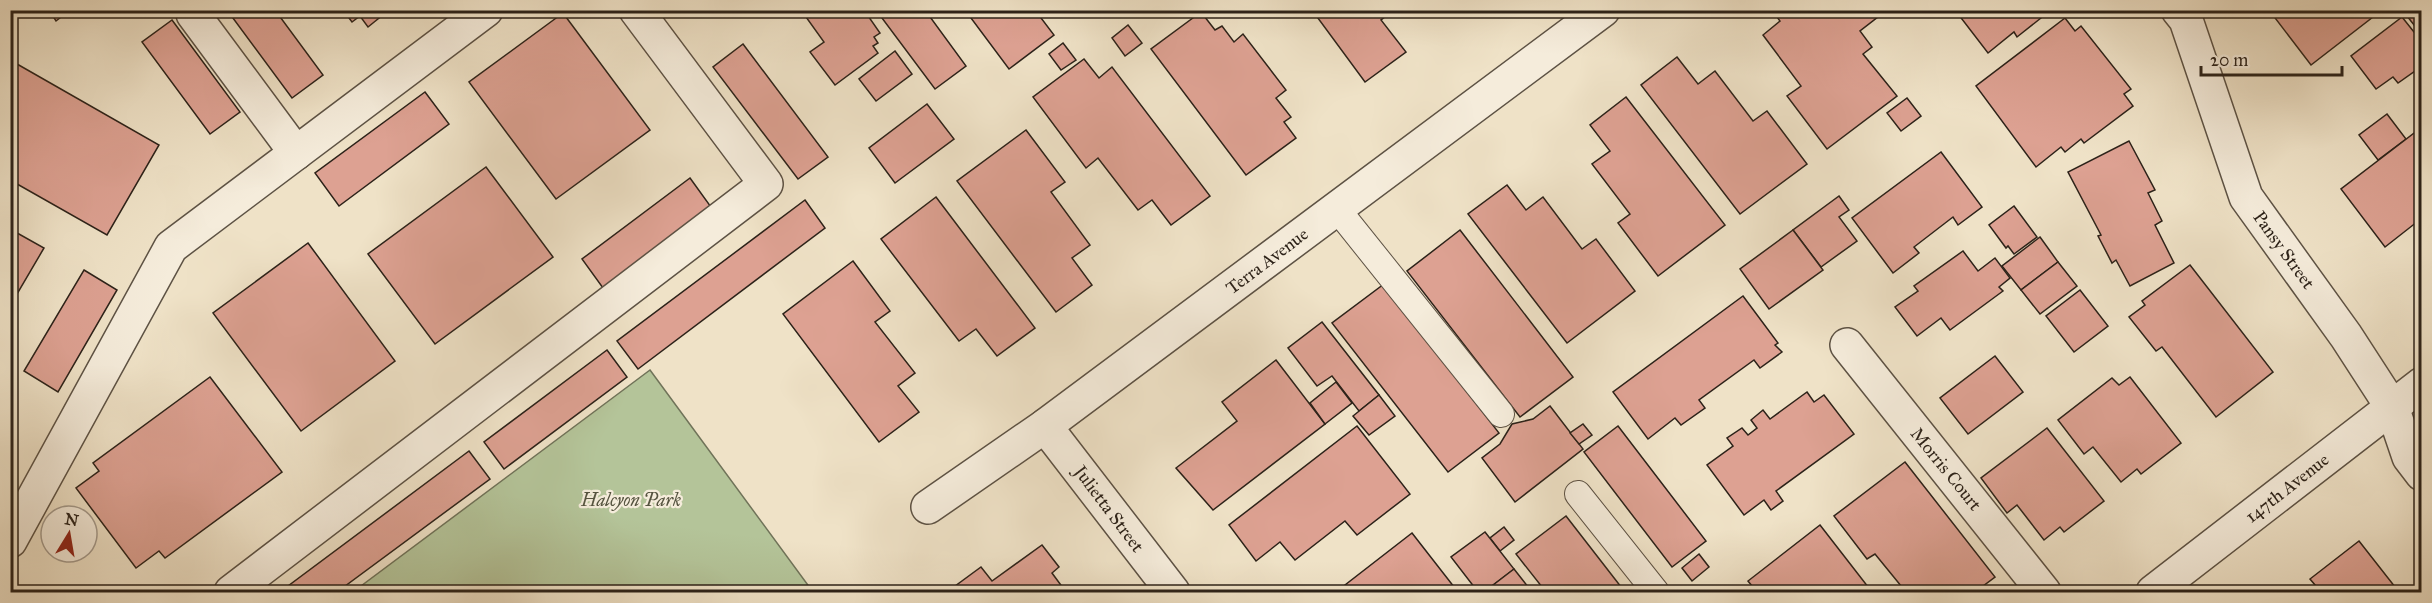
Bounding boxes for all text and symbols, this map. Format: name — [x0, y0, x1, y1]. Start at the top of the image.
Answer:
scale bar — [2201, 39, 2342, 77]
text: 20 m — [2210, 49, 2248, 71]
street label: Pansy Street — [2248, 207, 2320, 294]
street label: Terra Avenue — [1221, 223, 1313, 299]
street label: Morris Court — [1906, 423, 1987, 515]
street label: 147th Avenue — [2241, 448, 2333, 528]
street label: Julietta Street — [1067, 460, 1149, 558]
park label: Halcyon Park — [580, 489, 681, 511]
north arrow — [39, 504, 99, 564]
text: N — [63, 509, 81, 530]

